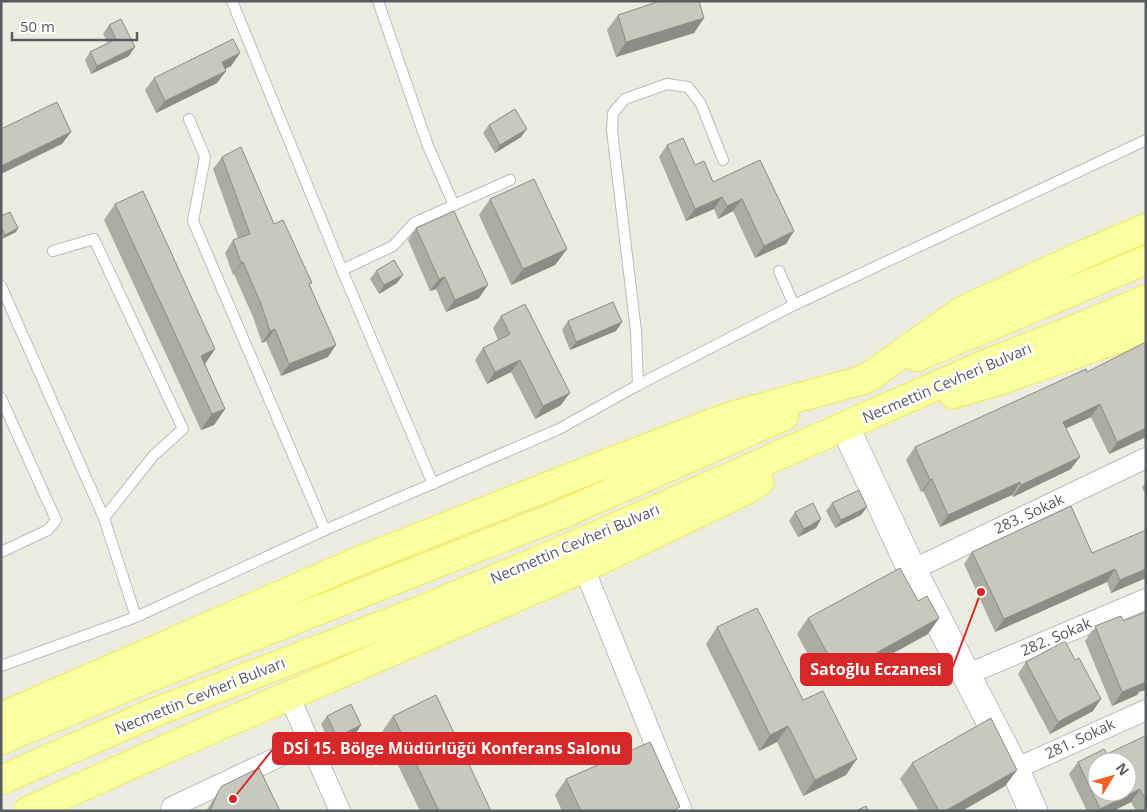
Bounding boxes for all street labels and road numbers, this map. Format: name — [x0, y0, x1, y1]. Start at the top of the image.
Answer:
street label: Necmettin Cevheri Bulvarı — [859, 337, 1034, 427]
street label: 283. Sokak — [990, 488, 1067, 538]
street label: Necmettin Cevheri Bulvarı — [487, 498, 662, 588]
street label: 282. Sokak — [1017, 612, 1094, 660]
street label: Necmettin Cevheri Bulvarı — [111, 652, 288, 738]
street label: 281. Sokak — [1041, 713, 1118, 763]

